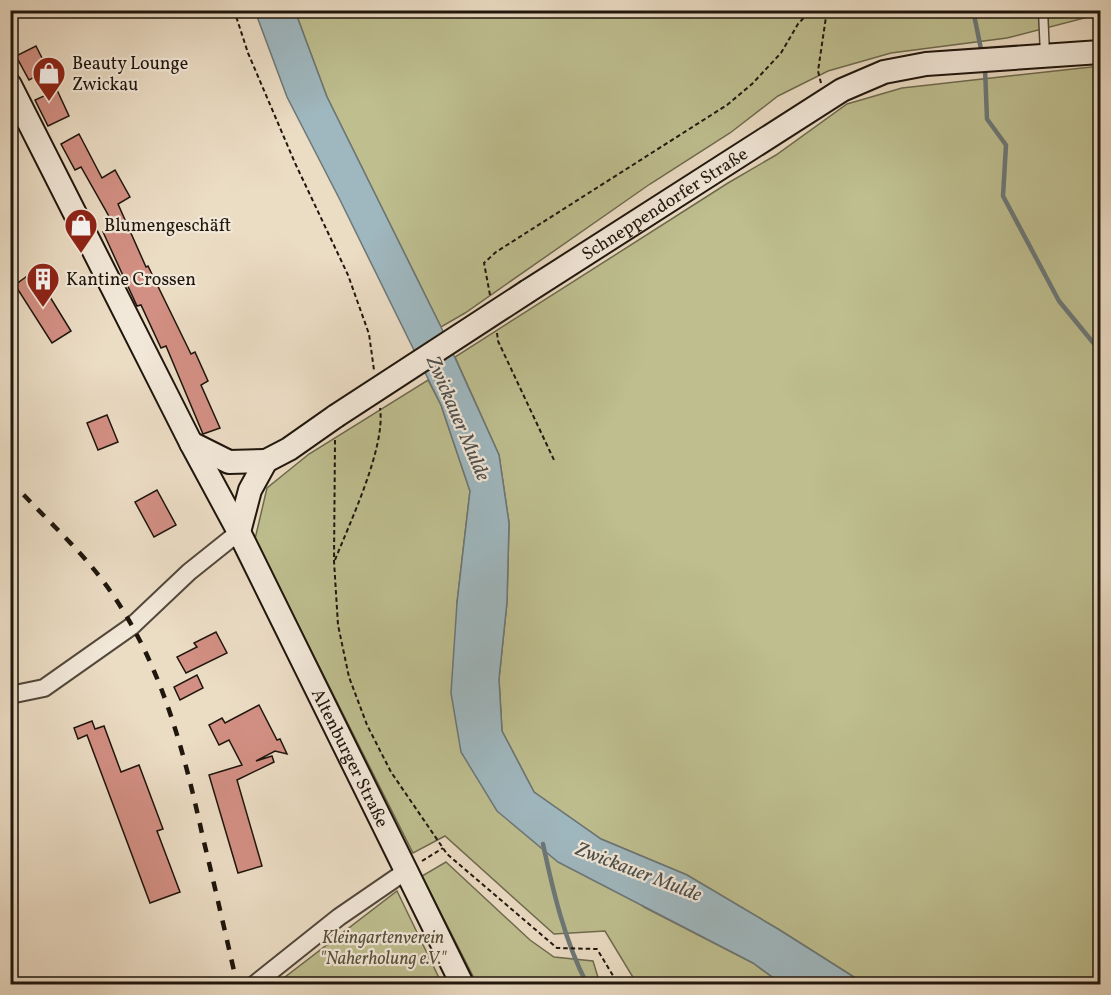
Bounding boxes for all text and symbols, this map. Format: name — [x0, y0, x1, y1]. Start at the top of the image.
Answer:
place label: Beauty Lounge Zwickau — [72, 52, 188, 98]
shop icon: Beauty Lounge Zwickau — [31, 55, 67, 102]
street label: Schneppendorfer Straße — [577, 142, 753, 267]
shop icon: Blumengeschäft — [63, 207, 99, 254]
place label: Blumengeschäft — [104, 214, 231, 239]
building icon: Kantine Crossen — [25, 261, 61, 308]
place label: Kantine Crossen — [66, 268, 196, 293]
water label: Zwickauer Mulde — [418, 351, 496, 486]
street label: Altenburger Straße — [304, 685, 394, 832]
water label: Zwickauer Mulde — [570, 836, 706, 910]
park label: Kleingartenverein "Naherholung e.V." — [320, 926, 447, 972]

